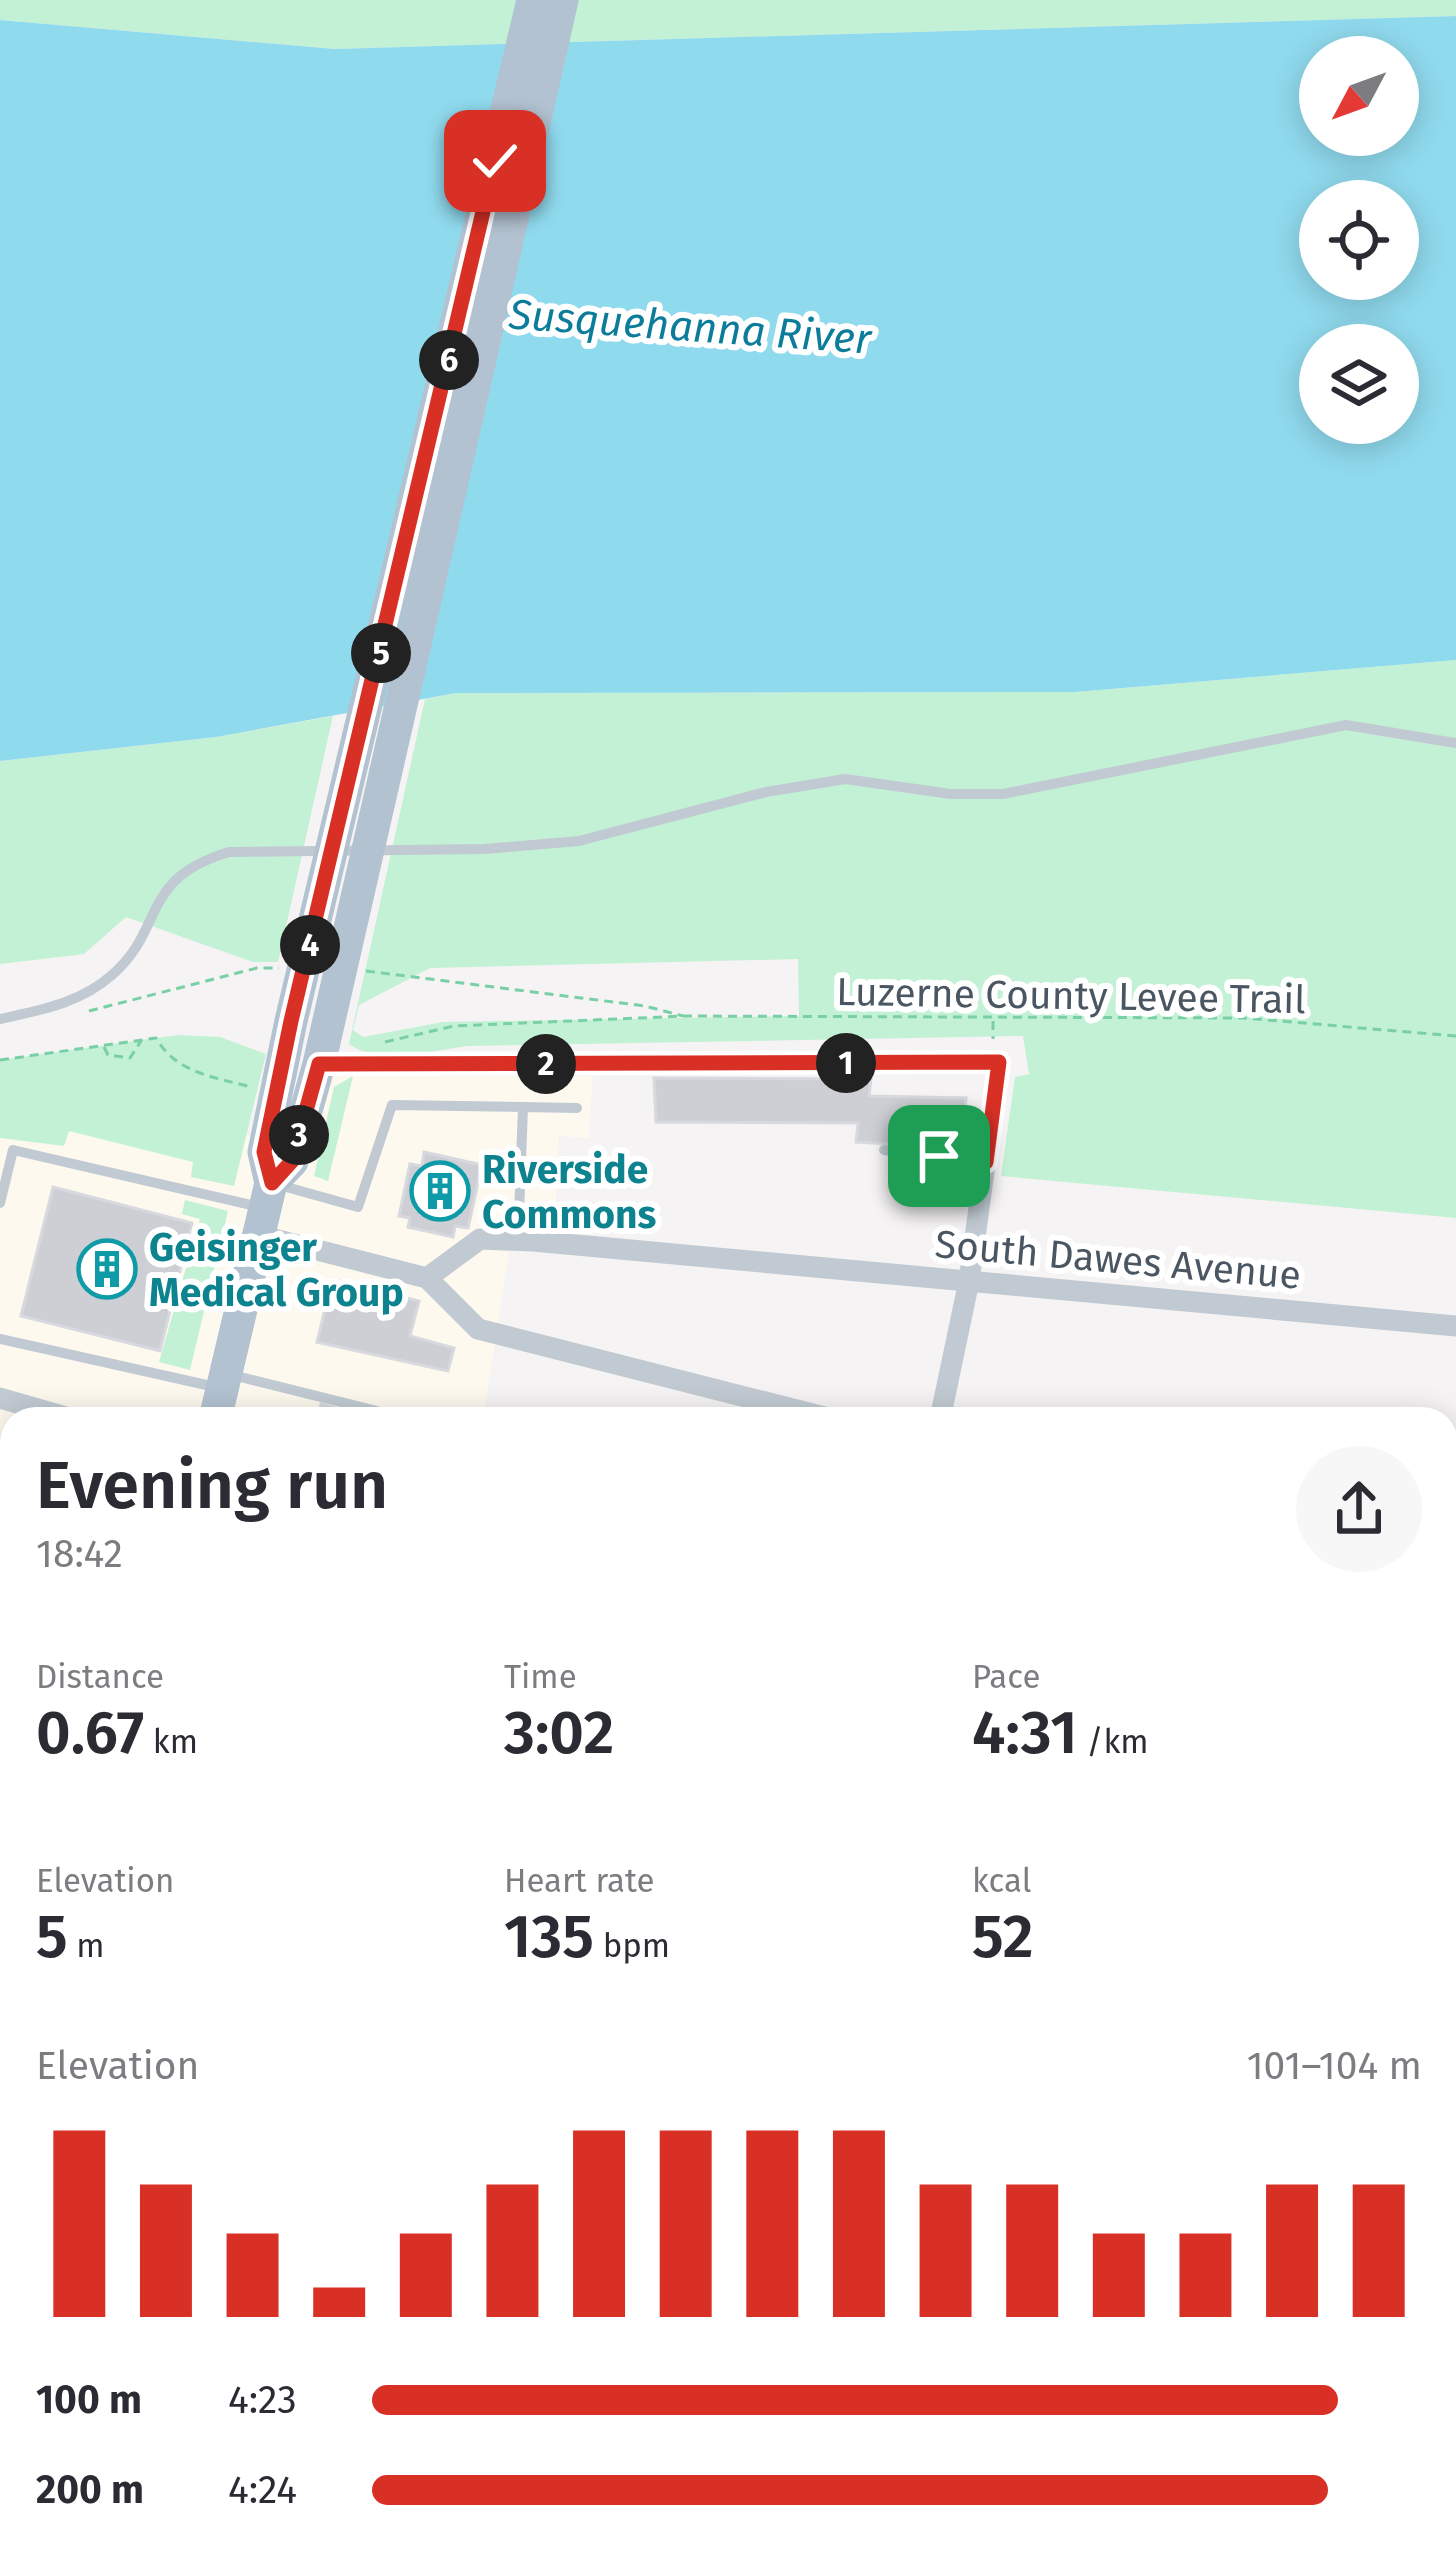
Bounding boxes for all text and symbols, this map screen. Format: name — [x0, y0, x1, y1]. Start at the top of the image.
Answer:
north arrow — [1299, 36, 1419, 156]
map controls — [1299, 36, 1419, 444]
pin — [444, 110, 546, 212]
icon: check — [462, 128, 528, 194]
button: locate — [1299, 180, 1419, 300]
water label: Susquehanna River — [506, 289, 875, 365]
button: layers — [1299, 324, 1419, 444]
pin: 6 — [419, 330, 479, 390]
text: 6 — [440, 340, 458, 380]
pin: 5 — [351, 623, 411, 683]
text: 5 — [372, 633, 390, 673]
pin: 4 — [280, 915, 340, 975]
text: 4 — [301, 925, 319, 965]
street label: Luzerne County Levee Trail — [836, 969, 1306, 1023]
pin: 1 — [816, 1033, 876, 1093]
pin: 2 — [516, 1034, 576, 1094]
text: 1 — [838, 1043, 854, 1083]
text: 2 — [537, 1044, 555, 1084]
pin: 3 — [269, 1105, 329, 1165]
pin — [888, 1105, 990, 1207]
text: 3 — [290, 1115, 308, 1155]
icon: arrive — [906, 1123, 972, 1189]
place label: Riverside Commons — [482, 1147, 657, 1238]
building icon: Riverside Commons — [409, 1160, 471, 1222]
street label: South Dawes Avenue — [933, 1221, 1303, 1299]
place label: Geisinger Medical Group — [149, 1225, 404, 1316]
building icon: Geisinger Medical Group — [76, 1238, 138, 1300]
text: Evening run — [36, 1446, 388, 1525]
button: share — [1296, 1446, 1422, 1572]
text: 18:42 — [36, 1531, 123, 1577]
text: Distance — [36, 1657, 164, 1697]
text: Time — [504, 1657, 577, 1697]
text: Pace — [972, 1657, 1040, 1697]
text: 0.67 — [36, 1697, 144, 1769]
text: 3:02 — [504, 1697, 614, 1769]
text: 4:31 — [972, 1697, 1078, 1769]
text: km — [144, 1722, 198, 1762]
text: /km — [1078, 1722, 1149, 1762]
text: Elevation — [36, 1861, 174, 1901]
text: Heart rate — [504, 1861, 654, 1901]
text: kcal — [972, 1861, 1031, 1901]
text: 5 — [36, 1901, 68, 1973]
text: 135 — [504, 1901, 594, 1973]
text: 52 — [972, 1901, 1034, 1973]
text: m — [68, 1926, 105, 1966]
text: bpm — [594, 1926, 670, 1966]
text: Elevation — [36, 2043, 199, 2089]
text: 101–104 m — [1247, 2043, 1422, 2089]
text: 100 m — [36, 2377, 142, 2423]
text: 4:23 — [228, 2377, 297, 2423]
text: 200 m — [36, 2467, 144, 2513]
text: 4:24 — [228, 2467, 297, 2513]

